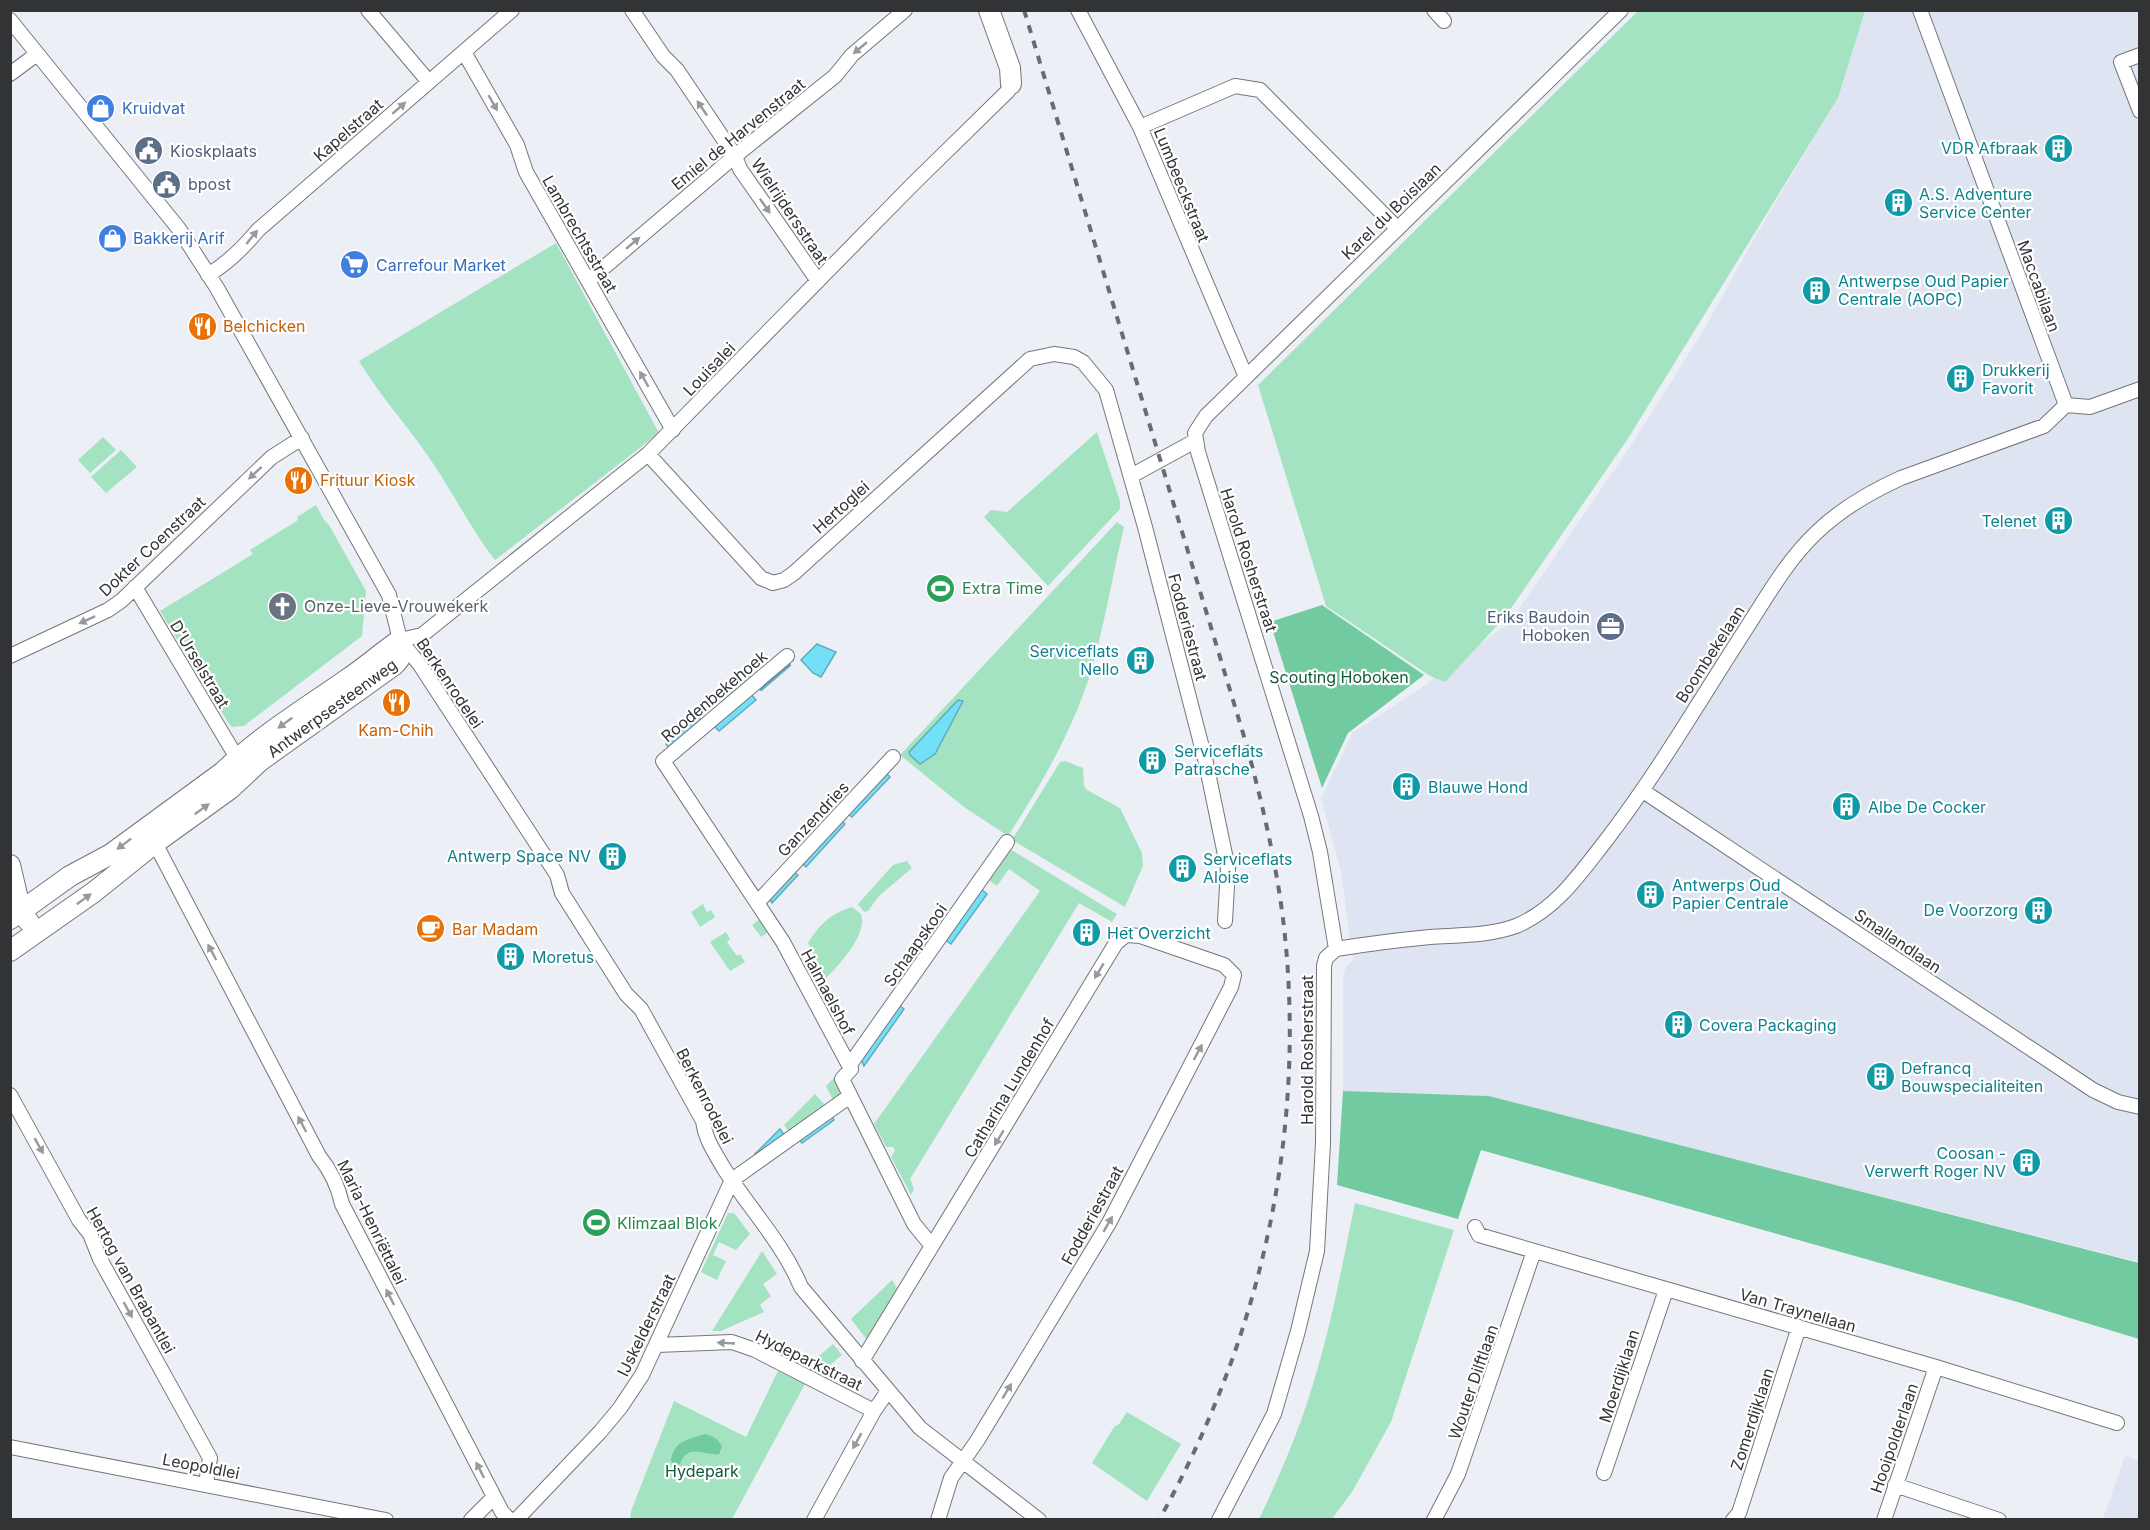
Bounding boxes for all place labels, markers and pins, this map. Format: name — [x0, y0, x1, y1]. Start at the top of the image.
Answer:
shop icon: Kruidvat — [85, 92, 117, 124]
place label: Kruidvat — [122, 98, 185, 118]
building icon: VDR Afbraak — [2043, 132, 2075, 164]
public building icon: Kioskplaats — [133, 135, 165, 167]
place label: VDR Afbraak — [1941, 138, 2038, 158]
place label: Kioskplaats — [170, 141, 257, 161]
public building icon: bpost — [151, 168, 183, 200]
place label: bpost — [188, 174, 231, 194]
place label: A.S. Adventure Service Center — [1919, 184, 2032, 222]
building icon: A.S. Adventure Service Center — [1882, 187, 1914, 219]
shop icon: Bakkerij Arif — [96, 222, 128, 254]
place label: Bakkerij Arif — [133, 228, 225, 248]
supermarket icon: Carrefour Market — [339, 249, 371, 281]
place label: Carrefour Market — [376, 255, 506, 275]
place label: Antwerpse Oud Papier Centrale (AOPC) — [1838, 271, 2009, 309]
building icon: Antwerpse Oud Papier Centrale (AOPC) — [1801, 274, 1833, 306]
restaurant icon: Belchicken — [186, 310, 218, 342]
place label: Belchicken — [223, 316, 306, 336]
place label: Drukkerij Favorit — [1982, 360, 2050, 398]
building icon: Drukkerij Favorit — [1945, 363, 1977, 395]
restaurant icon: Frituur Kiosk — [283, 464, 315, 496]
place label: Frituur Kiosk — [320, 470, 416, 490]
building icon: Telenet — [2042, 505, 2074, 537]
place label: Telenet — [1981, 511, 2037, 531]
sports icon: Extra Time — [925, 572, 957, 604]
place label: Extra Time — [962, 578, 1043, 598]
church icon: Onze-Lieve-Vrouwekerk — [267, 590, 299, 622]
place label: Onze-Lieve-Vrouwekerk — [304, 596, 488, 616]
place label: Eriks Baudoin Hoboken — [1487, 607, 1590, 645]
office icon: Eriks Baudoin Hoboken — [1595, 610, 1627, 642]
place label: Serviceflats Nello — [1029, 641, 1119, 679]
building icon: Serviceflats Nello — [1124, 644, 1156, 676]
restaurant icon: Kam-Chih — [380, 686, 412, 718]
place label: Kam-Chih — [358, 720, 434, 740]
place label: Serviceflats Patrasche — [1174, 741, 1264, 779]
building icon: Serviceflats Patrasche — [1137, 744, 1169, 776]
building icon: Blauwe Hond — [1391, 771, 1423, 803]
place label: Blauwe Hond — [1428, 777, 1528, 797]
building icon: Albe De Cocker — [1831, 791, 1863, 823]
place label: Albe De Cocker — [1868, 797, 1986, 817]
building icon: Antwerp Space NV — [596, 840, 628, 872]
place label: Antwerp Space NV — [447, 846, 591, 866]
place label: Serviceflats Aloise — [1203, 849, 1293, 887]
building icon: Serviceflats Aloise — [1166, 852, 1198, 884]
place label: Antwerps Oud Papier Centrale — [1672, 875, 1789, 913]
building icon: Antwerps Oud Papier Centrale — [1635, 878, 1667, 910]
building icon: De Voorzorg — [2023, 894, 2055, 926]
place label: De Voorzorg — [1923, 900, 2018, 920]
cafe icon: Bar Madam — [415, 913, 447, 945]
building icon: Het Overzicht — [1070, 917, 1102, 949]
place label: Bar Madam — [452, 919, 538, 939]
place label: Het Overzicht — [1107, 923, 1211, 943]
building icon: Moretus — [495, 941, 527, 973]
place label: Moretus — [532, 947, 594, 967]
building icon: Covera Packaging — [1662, 1009, 1694, 1041]
place label: Covera Packaging — [1699, 1015, 1837, 1035]
place label: Defrancq Bouwspecialiteiten — [1901, 1058, 2043, 1096]
building icon: Defrancq Bouwspecialiteiten — [1864, 1061, 1896, 1093]
place label: Coosan - Verwerft Roger NV — [1864, 1143, 2006, 1181]
building icon: Coosan - Verwerft Roger NV — [2011, 1146, 2043, 1178]
sports icon: Klimzaal Blok — [580, 1207, 612, 1239]
place label: Klimzaal Blok — [617, 1213, 718, 1233]

